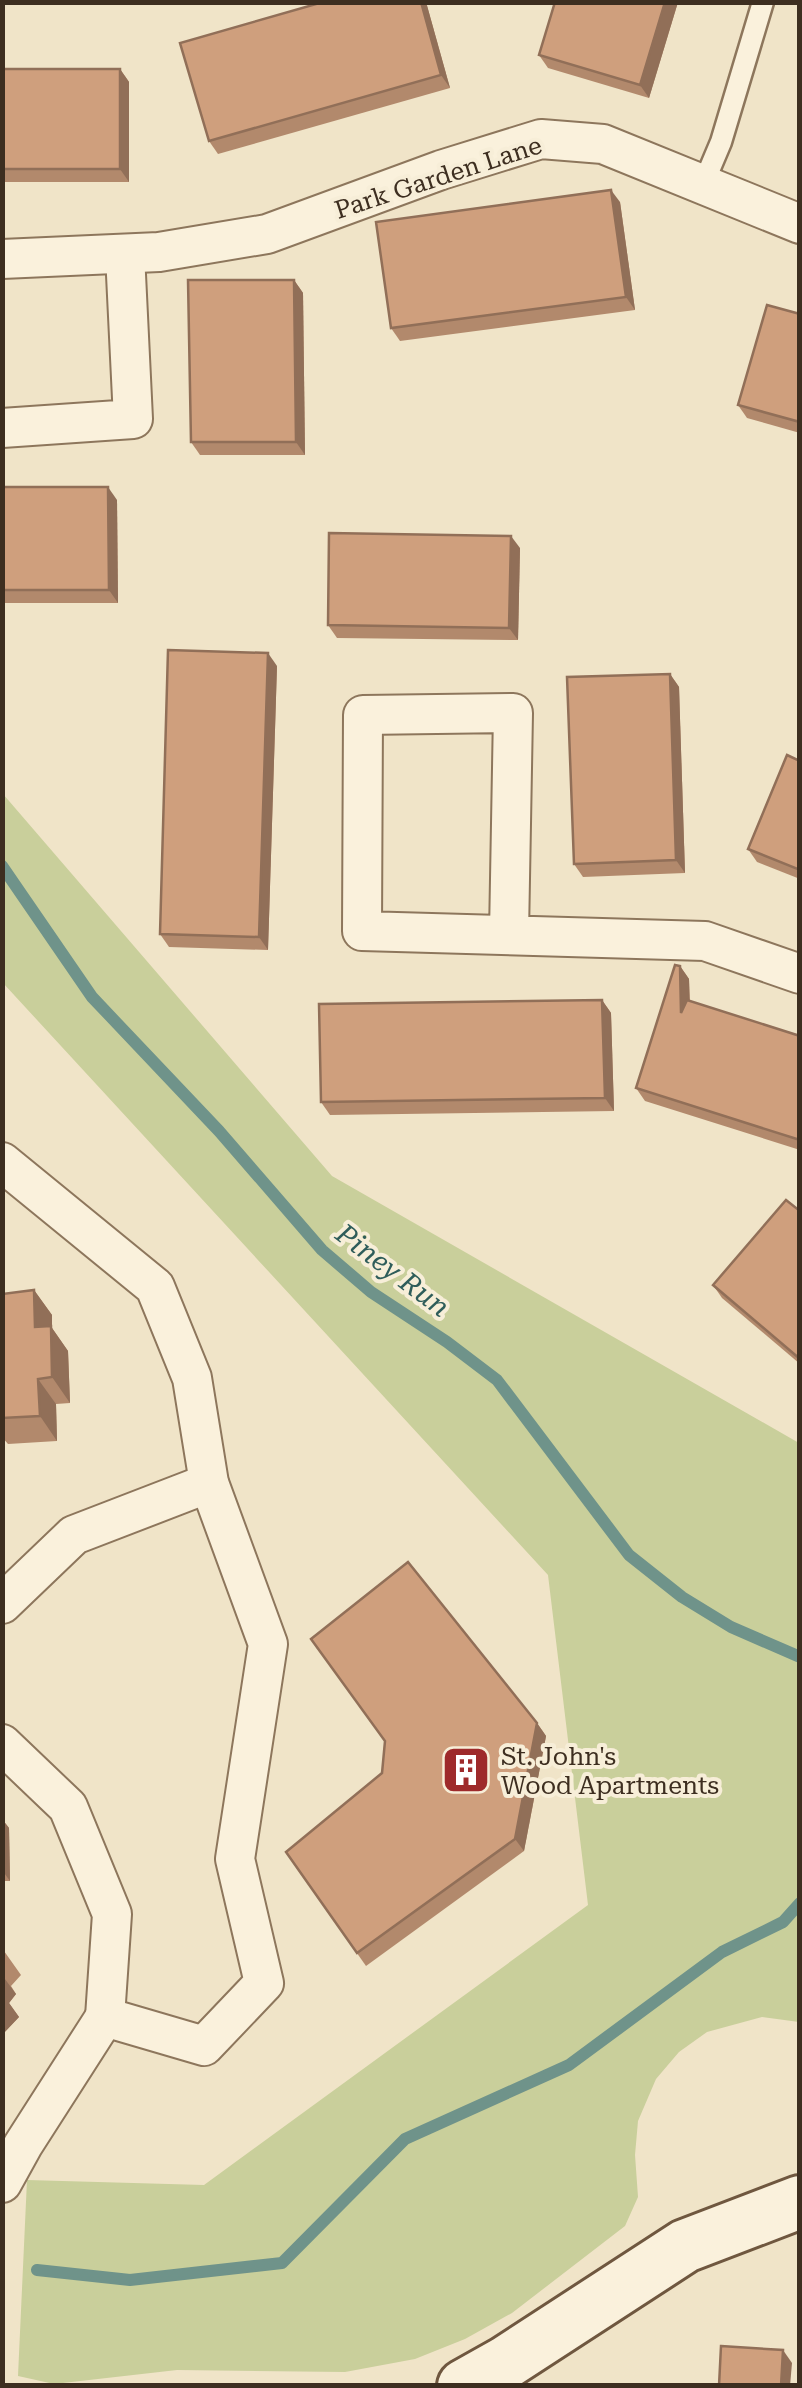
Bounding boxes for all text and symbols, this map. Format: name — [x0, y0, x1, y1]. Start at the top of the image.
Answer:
street label: Park Garden Lane — [331, 130, 545, 225]
water label: Piney Run — [329, 1216, 456, 1324]
place label: St. John's Wood Apartments — [501, 1742, 719, 1800]
building icon: St. John's Wood Apartments — [440, 1744, 492, 1796]

